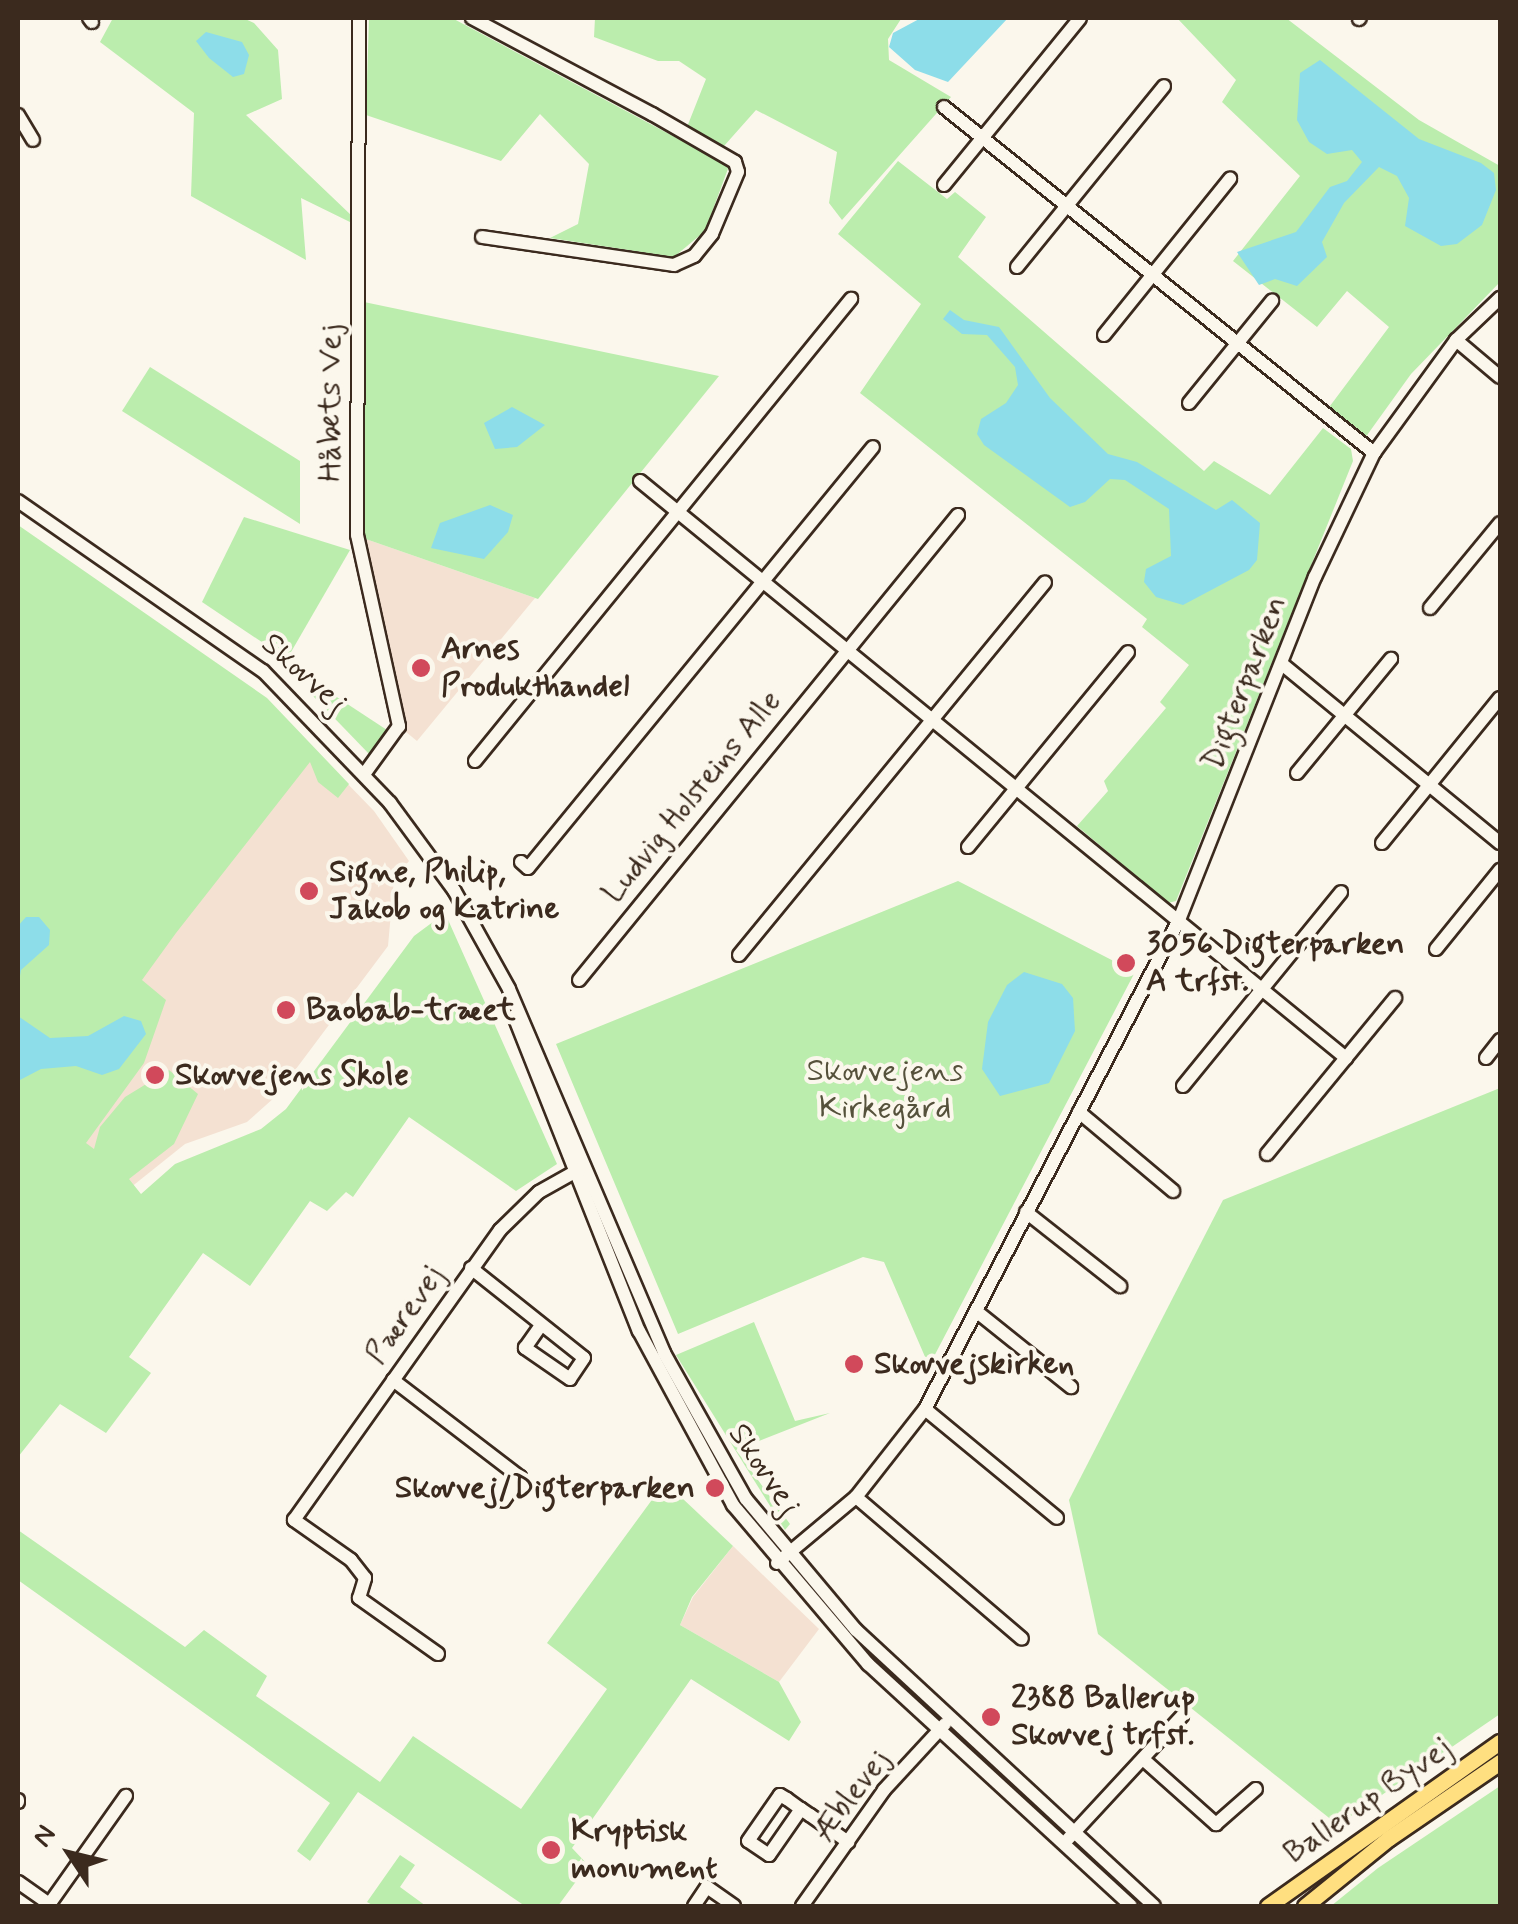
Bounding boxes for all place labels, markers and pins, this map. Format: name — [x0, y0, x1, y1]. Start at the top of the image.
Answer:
place label: Arnes Produkthandel — [441, 631, 629, 706]
marker: Arnes Produkthandel — [410, 657, 432, 679]
place label: Signe, Philip, Jakob og Katrine — [329, 854, 559, 929]
marker: Signe, Philip, Jakob og Katrine — [298, 880, 320, 902]
place label: 3056 Digterparken A trfst. — [1146, 926, 1405, 1001]
marker: 3056 Digterparken A trfst. — [1115, 952, 1137, 974]
place label: Baobab-træet — [306, 991, 516, 1029]
marker: Baobab-træet — [275, 999, 297, 1021]
place label: Skovvejens Skole — [175, 1056, 411, 1094]
marker: Skovvejens Skole — [144, 1064, 166, 1086]
place label: Skovvejskirken — [874, 1345, 1074, 1383]
marker: Skovvejskirken — [843, 1353, 865, 1375]
place label: Skovvej/Digterparken — [395, 1469, 695, 1507]
marker: Skovvej/Digterparken — [704, 1477, 726, 1499]
place label: 2388 Ballerup Skovvej trfst. — [1011, 1680, 1196, 1755]
marker: 2388 Ballerup Skovvej trfst. — [980, 1706, 1002, 1728]
place label: Kryptisk monument — [571, 1813, 717, 1888]
marker: Kryptisk monument — [540, 1839, 562, 1861]

